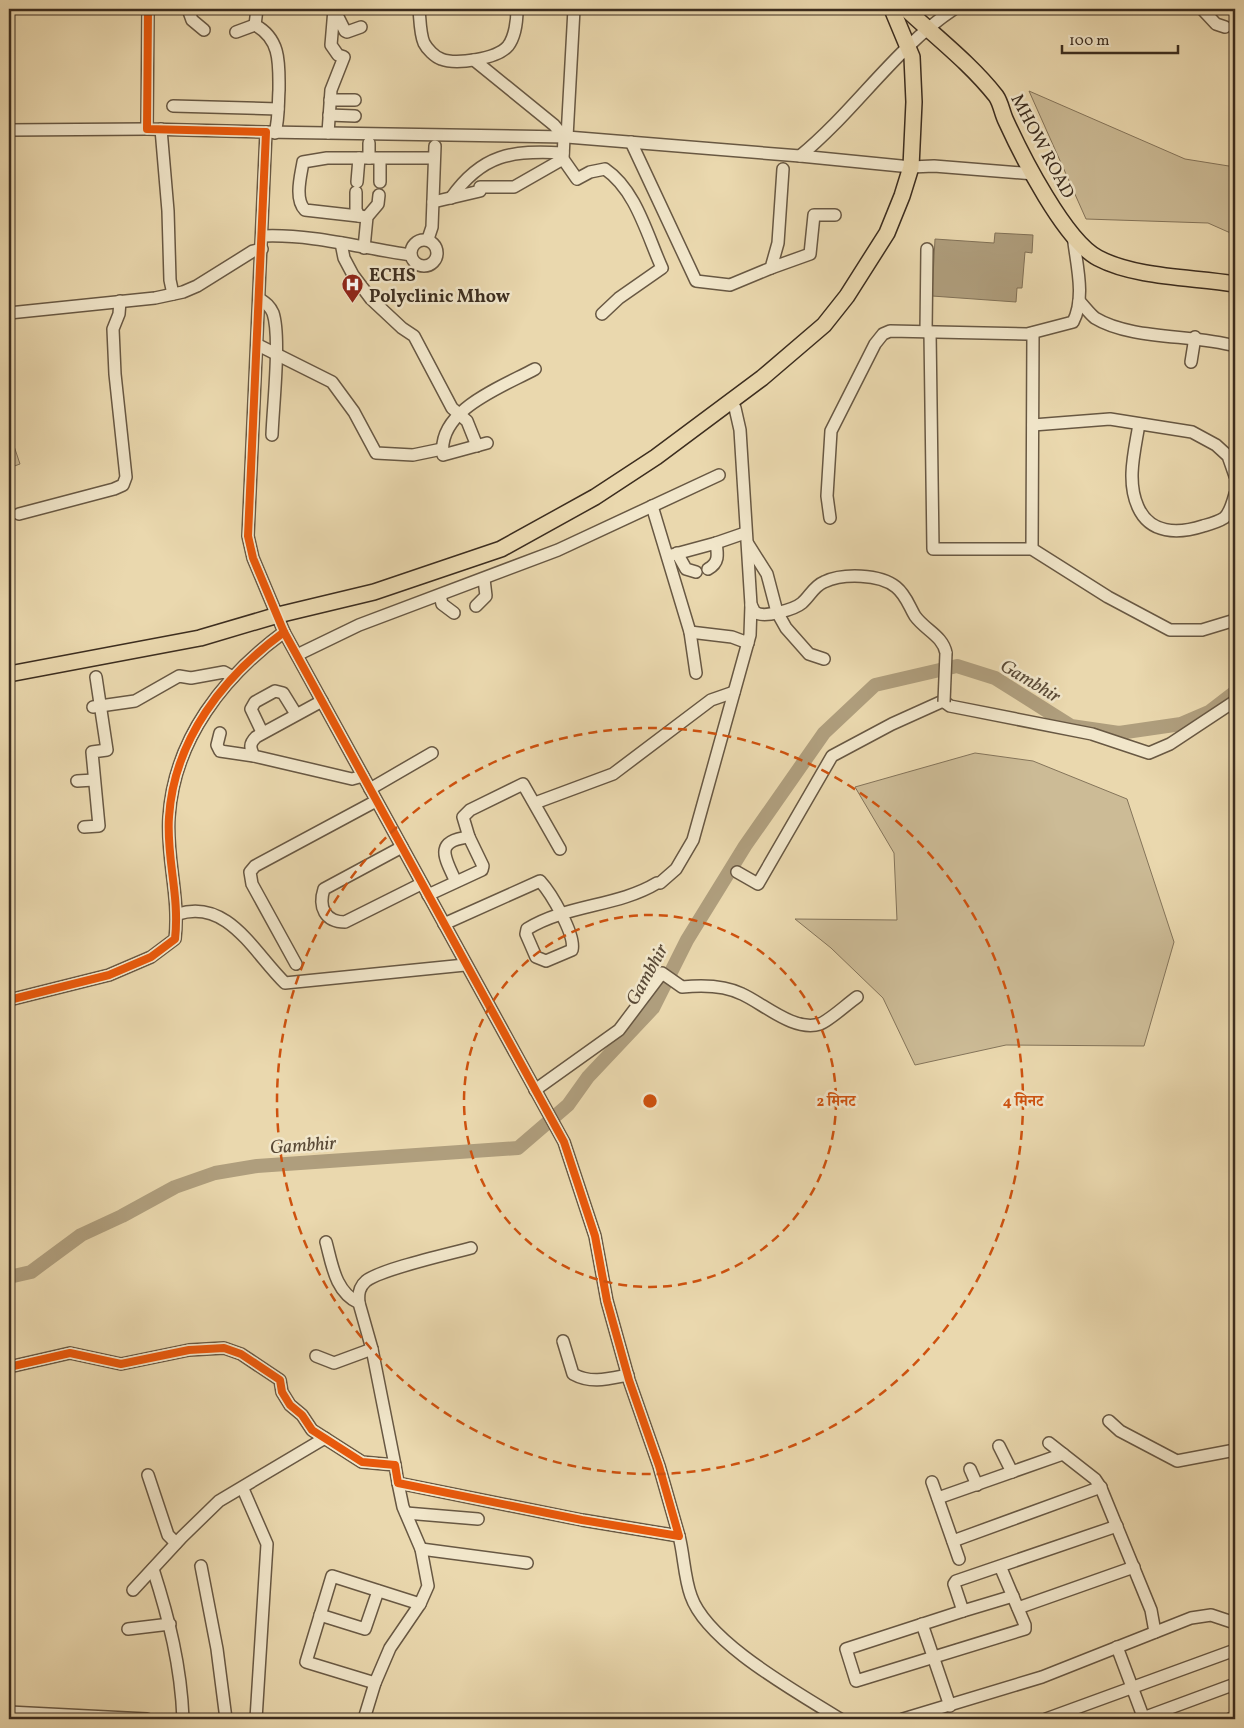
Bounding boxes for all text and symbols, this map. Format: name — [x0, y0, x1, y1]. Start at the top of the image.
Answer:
scale bar — [1062, 22, 1178, 54]
text: 100 m — [1069, 31, 1109, 52]
street label: MHOW ROAD — [1004, 90, 1080, 203]
place label: ECHS Polyclinic Mhow — [369, 264, 510, 310]
hospital icon: ECHS Polyclinic Mhow — [341, 273, 365, 304]
water label: Gambhir — [995, 653, 1066, 710]
water label: Gambhir — [620, 939, 676, 1010]
centre of rings — [641, 1092, 659, 1110]
text: 2 मिनट — [816, 1092, 857, 1113]
text: 4 मिनट — [1003, 1092, 1045, 1113]
water label: Gambhir — [269, 1131, 338, 1161]

